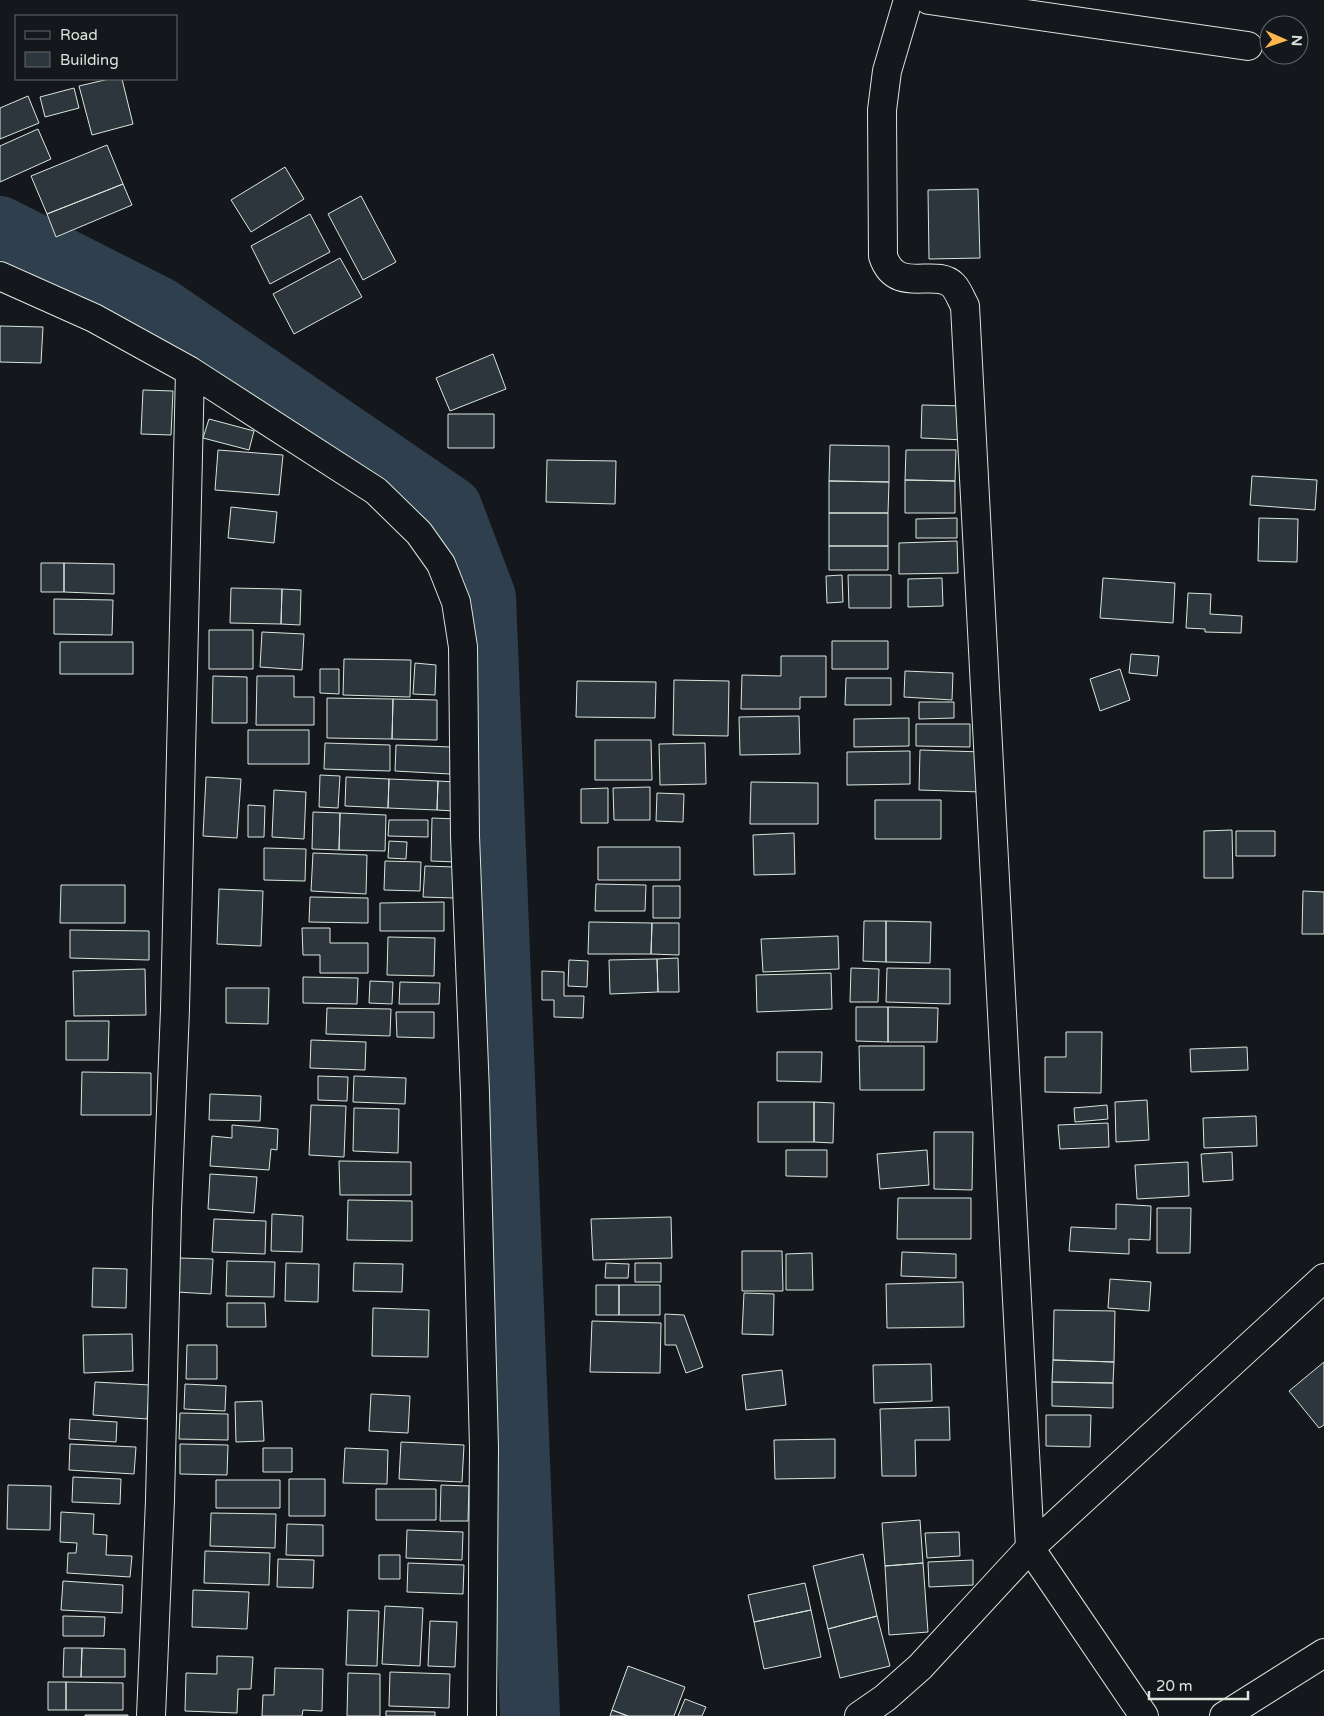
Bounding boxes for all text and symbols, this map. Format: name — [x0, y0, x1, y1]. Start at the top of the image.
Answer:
legend — [15, 15, 178, 80]
north arrow — [1259, 15, 1309, 65]
text: Road — [60, 26, 98, 44]
text: N — [1288, 35, 1305, 46]
text: Building — [60, 51, 119, 69]
scale bar — [1149, 1668, 1248, 1700]
text: 20 m — [1156, 1677, 1193, 1695]

